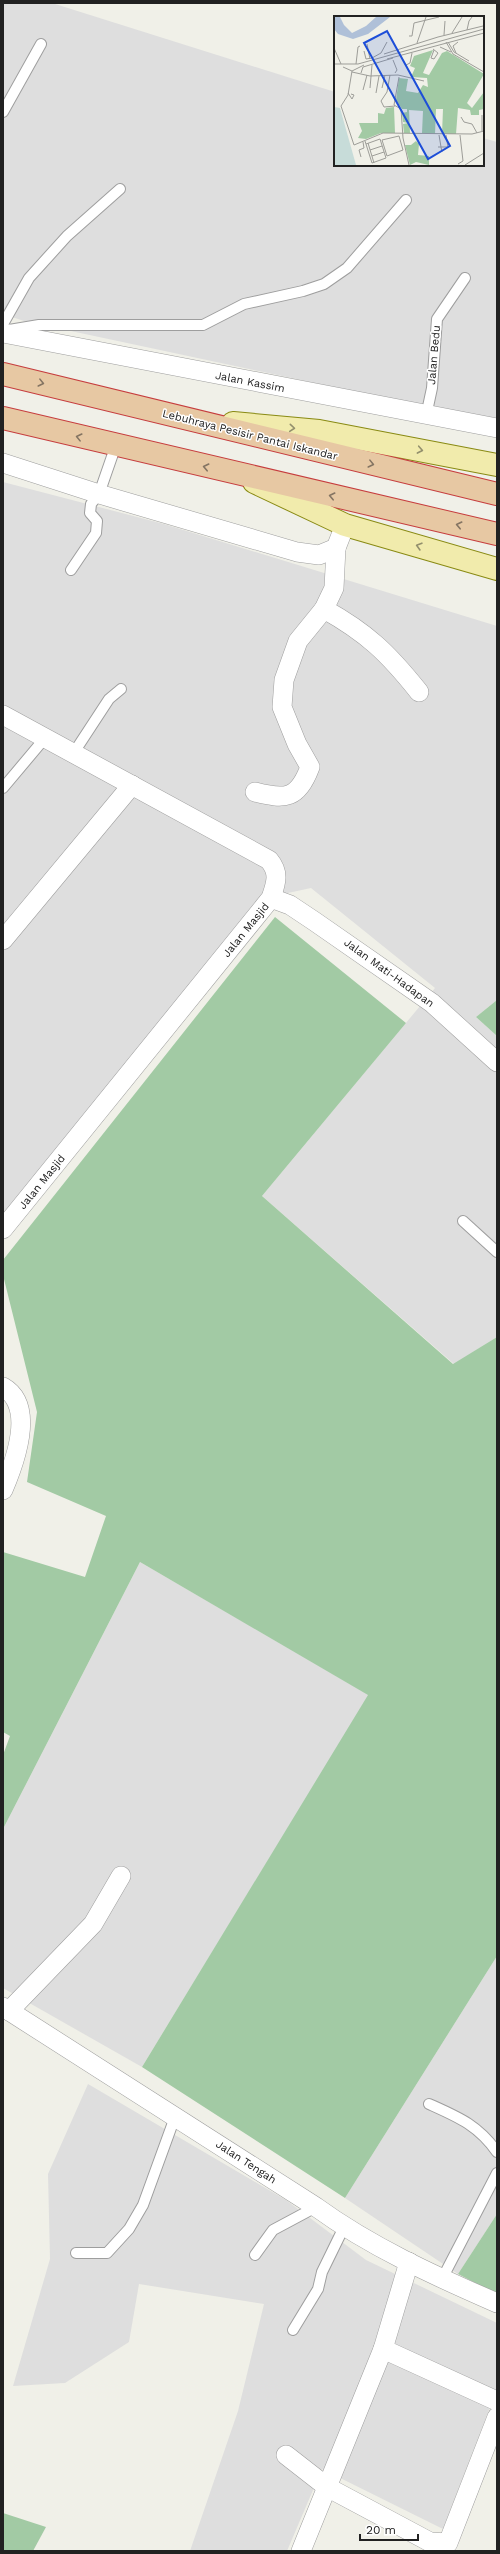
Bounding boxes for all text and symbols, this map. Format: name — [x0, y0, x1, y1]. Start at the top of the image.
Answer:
inset map — [334, 16, 484, 166]
street label: Jalan Bedu — [425, 325, 443, 385]
street label: Jalan Kassim — [214, 369, 286, 395]
one-way arrow — [38, 379, 44, 387]
street label: Lebuhraya Pesisir Pantai Iskandar — [161, 407, 339, 463]
one-way arrow — [289, 424, 295, 433]
one-way arrow — [76, 433, 82, 441]
one-way arrow — [417, 446, 423, 454]
one-way arrow — [368, 460, 374, 468]
one-way arrow — [202, 463, 209, 472]
one-way arrow — [329, 493, 335, 501]
one-way arrow — [456, 521, 462, 529]
one-way arrow — [416, 542, 423, 551]
street label: Jalan Masjid — [220, 900, 272, 960]
street label: Jalan Mati-Hadapan — [341, 936, 437, 1010]
street label: Jalan Masjid — [16, 1152, 68, 1212]
street label: Jalan Tengah — [213, 2138, 279, 2186]
scale bar — [360, 2516, 418, 2542]
text: 20 m — [366, 2523, 396, 2537]

